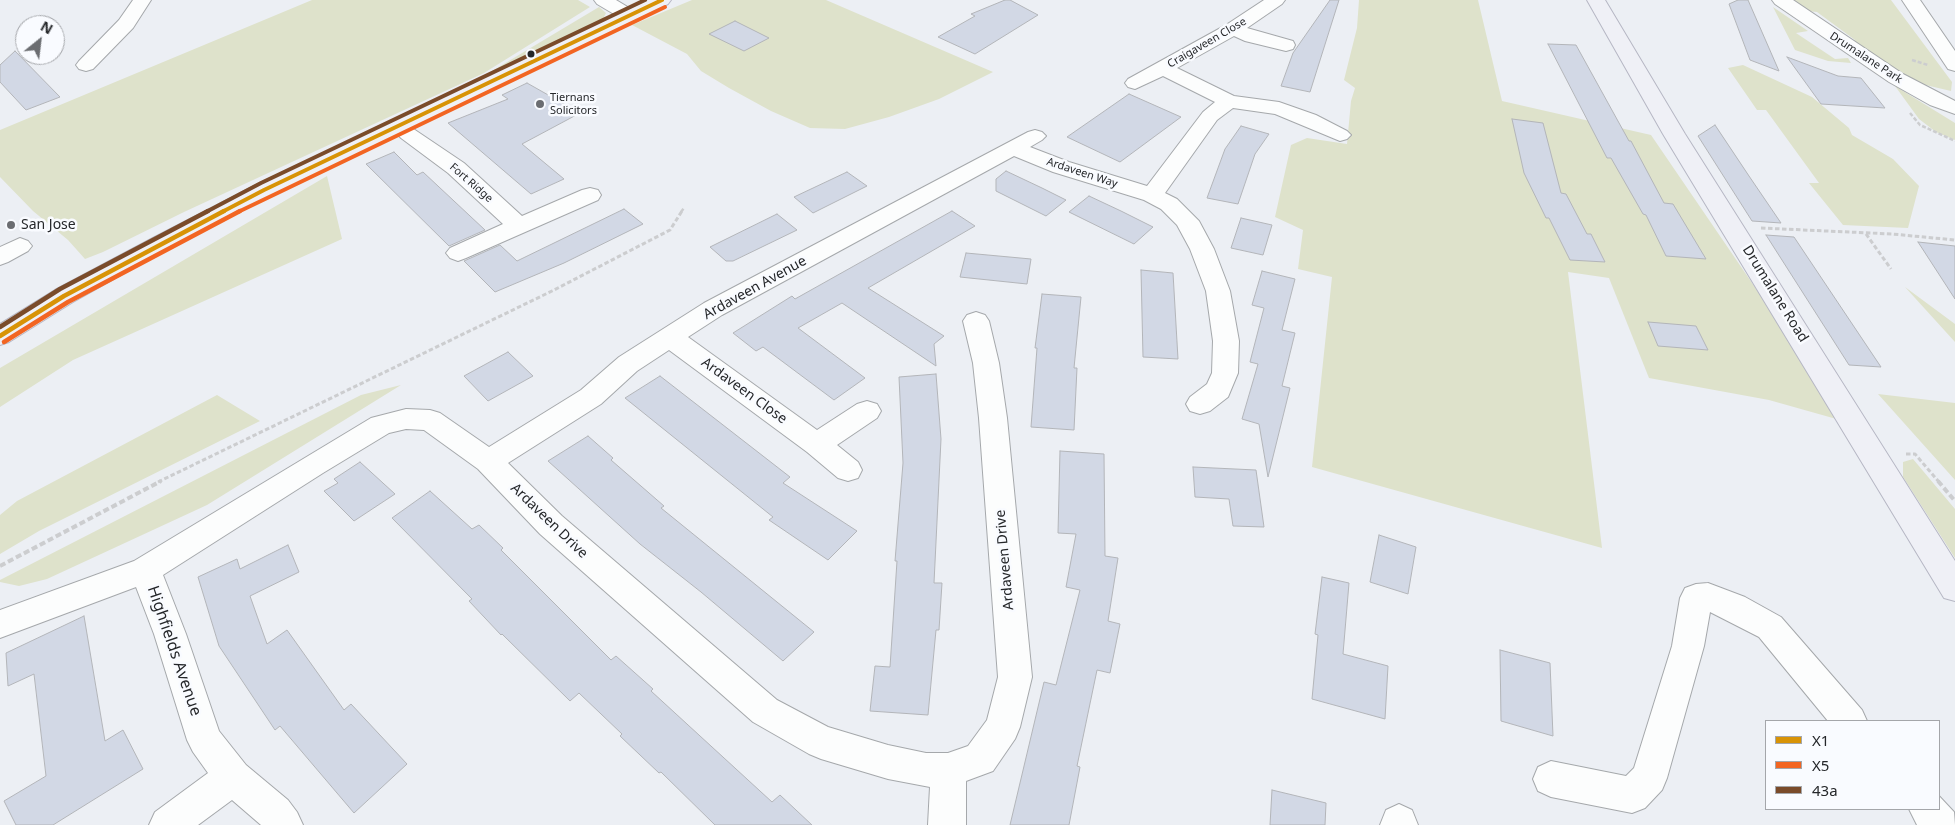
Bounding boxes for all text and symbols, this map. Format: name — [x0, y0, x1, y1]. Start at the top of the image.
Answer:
north arrow — [15, 15, 65, 65]
street label: Craigaveen Close — [1165, 15, 1249, 71]
text: N — [37, 16, 57, 38]
street label: Drumalane Park — [1827, 30, 1905, 86]
unlabelled marker — [526, 49, 536, 59]
place label: Tiernans Solicitors — [550, 91, 597, 117]
marker: Tiernans Solicitors — [534, 98, 546, 110]
street label: Ardaveen Way — [1045, 155, 1119, 191]
street label: Fort Ridge — [447, 161, 495, 205]
place label: San Jose — [21, 217, 76, 233]
marker: San Jose — [5, 219, 17, 231]
street label: Drumalane Road — [1738, 243, 1812, 345]
street label: Ardaveen Avenue — [701, 253, 809, 323]
street label: Ardaveen Close — [698, 354, 790, 428]
street label: Ardaveen Drive — [507, 480, 591, 562]
street label: Ardaveen Drive — [992, 509, 1018, 611]
street label: Highfields Avenue — [143, 583, 205, 719]
legend — [1765, 720, 1940, 810]
text: X1 — [1812, 730, 1829, 750]
text: X5 — [1812, 755, 1829, 775]
text: 43a — [1812, 780, 1838, 800]

